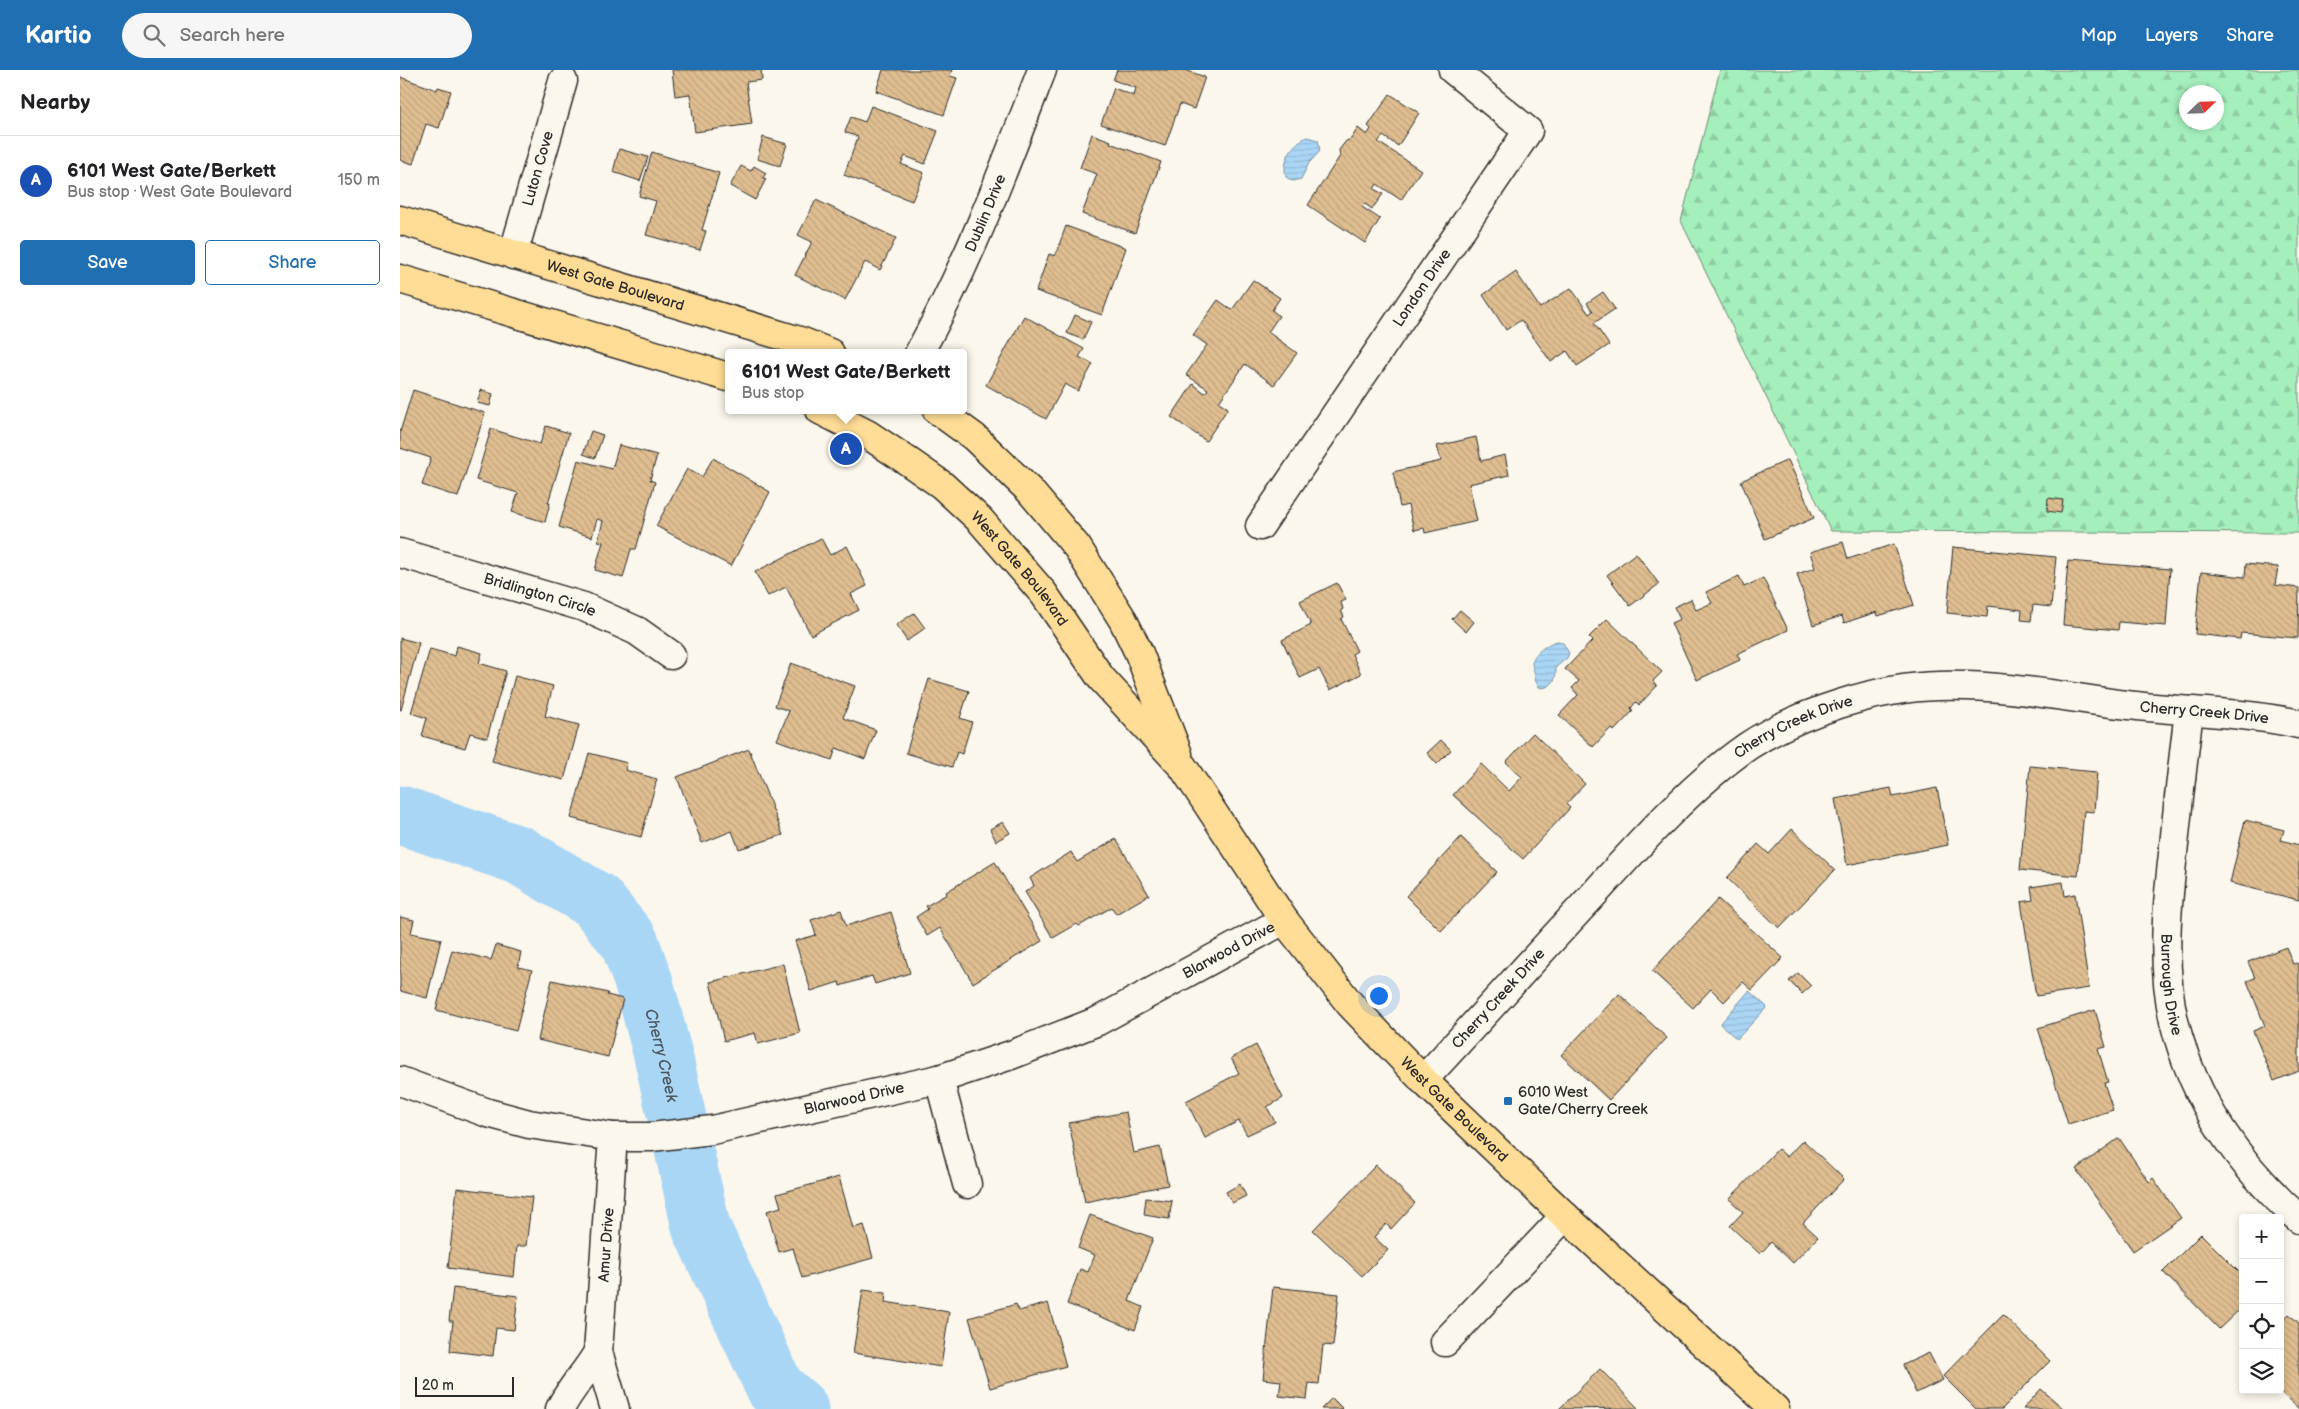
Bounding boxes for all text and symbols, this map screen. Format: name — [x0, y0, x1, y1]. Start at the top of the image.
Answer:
search box — [122, 13, 472, 58]
text: Kartio — [25, 21, 92, 50]
icon: search — [140, 21, 168, 49]
text: Search here — [180, 24, 285, 47]
text: Map — [2081, 25, 2117, 46]
text: Layers — [2145, 25, 2198, 46]
text: Share — [2226, 25, 2274, 46]
north arrow — [2179, 85, 2224, 130]
text: Nearby — [20, 90, 90, 115]
street label: Luton Cove — [519, 129, 558, 208]
text: 6101 West Gate/Berkett — [67, 160, 276, 183]
text: A — [31, 171, 41, 190]
text: 150 m — [338, 171, 380, 190]
street label: Dublin Drive — [961, 172, 1011, 255]
text: Bus stop · West Gate Boulevard — [67, 183, 292, 202]
button: Save — [20, 240, 195, 285]
button: Share — [205, 240, 380, 285]
street label: London Drive — [1389, 245, 1455, 331]
street label: West Gate Boulevard — [544, 256, 686, 315]
popup — [725, 349, 967, 414]
text: 6101 West Gate/Berkett — [742, 361, 950, 384]
text: Bus stop — [742, 384, 804, 403]
pin: A — [830, 430, 862, 468]
street label: West Gate Boulevard — [967, 507, 1072, 630]
street label: Bridlington Circle — [481, 569, 599, 621]
street label: Cherry Creek Drive — [1730, 691, 1855, 763]
street label: Cherry Creek Drive — [2139, 697, 2270, 728]
street label: Blarwood Drive — [1179, 918, 1278, 983]
street label: Burrough Drive — [2156, 934, 2186, 1038]
street label: Cherry Creek Drive — [1448, 944, 1549, 1053]
your location — [1366, 983, 1392, 1009]
water label: Cherry Creek — [640, 1007, 681, 1105]
street label: West Gate Boulevard — [1396, 1053, 1512, 1166]
street label: Blarwood Drive — [802, 1078, 906, 1119]
place label: 6010 West Gate/Cherry Creek — [1518, 1083, 1648, 1119]
marker: 6010 West Gate/Cherry Creek — [1502, 1095, 1514, 1107]
street label: Amur Drive — [594, 1207, 619, 1283]
map controls — [2239, 1214, 2284, 1394]
button: + — [2239, 1214, 2284, 1259]
button: − — [2239, 1259, 2284, 1304]
button: locate — [2239, 1304, 2284, 1349]
button: layers — [2239, 1349, 2284, 1394]
scale bar — [415, 1374, 514, 1397]
text: 20 m — [422, 1377, 454, 1394]

